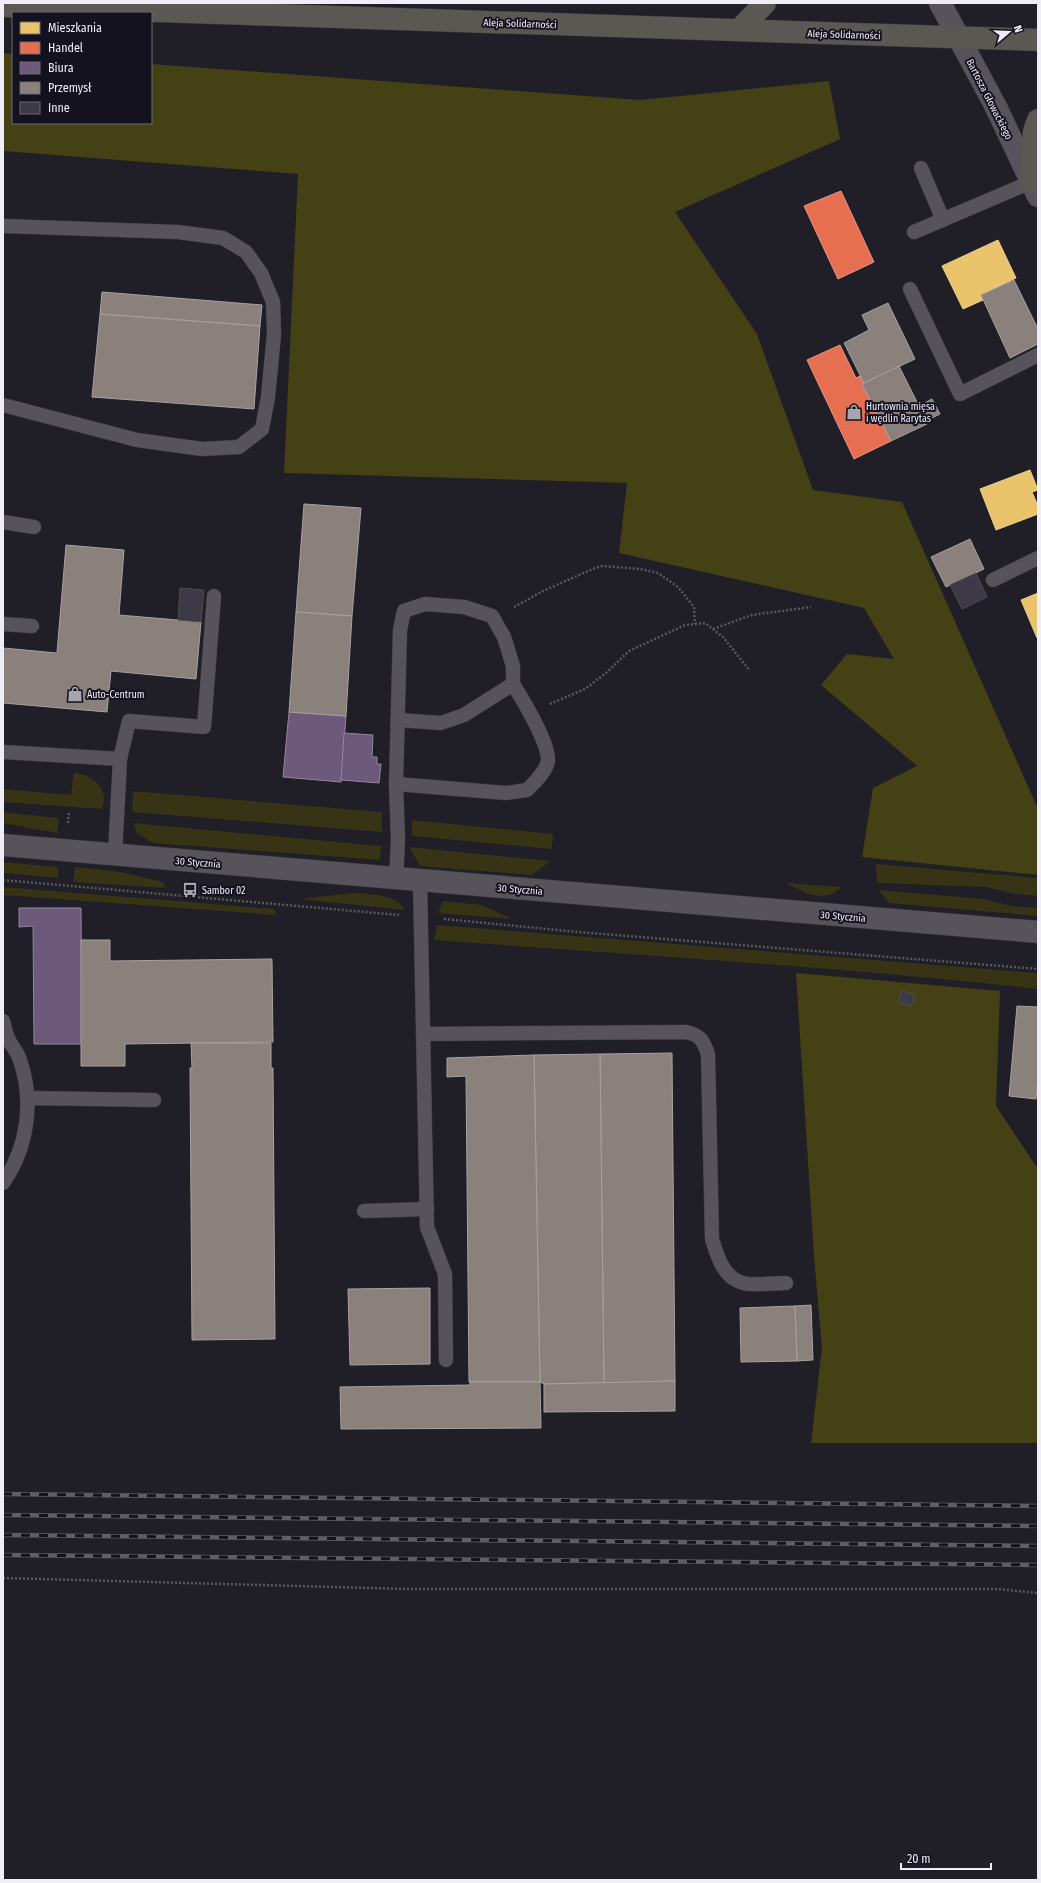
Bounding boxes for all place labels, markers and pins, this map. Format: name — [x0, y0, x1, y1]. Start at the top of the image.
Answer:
place label: Hurtownia mięsa i wędlin Rarytas — [866, 401, 935, 425]
shop icon: Hurtownia mięsa i wędlin Rarytas — [845, 403, 863, 421]
shop icon: Auto-Centrum — [66, 685, 84, 703]
place label: Auto-Centrum — [87, 689, 144, 701]
bus stop icon: Sambor 02 — [181, 881, 199, 899]
place label: Sambor 02 — [202, 885, 246, 897]

